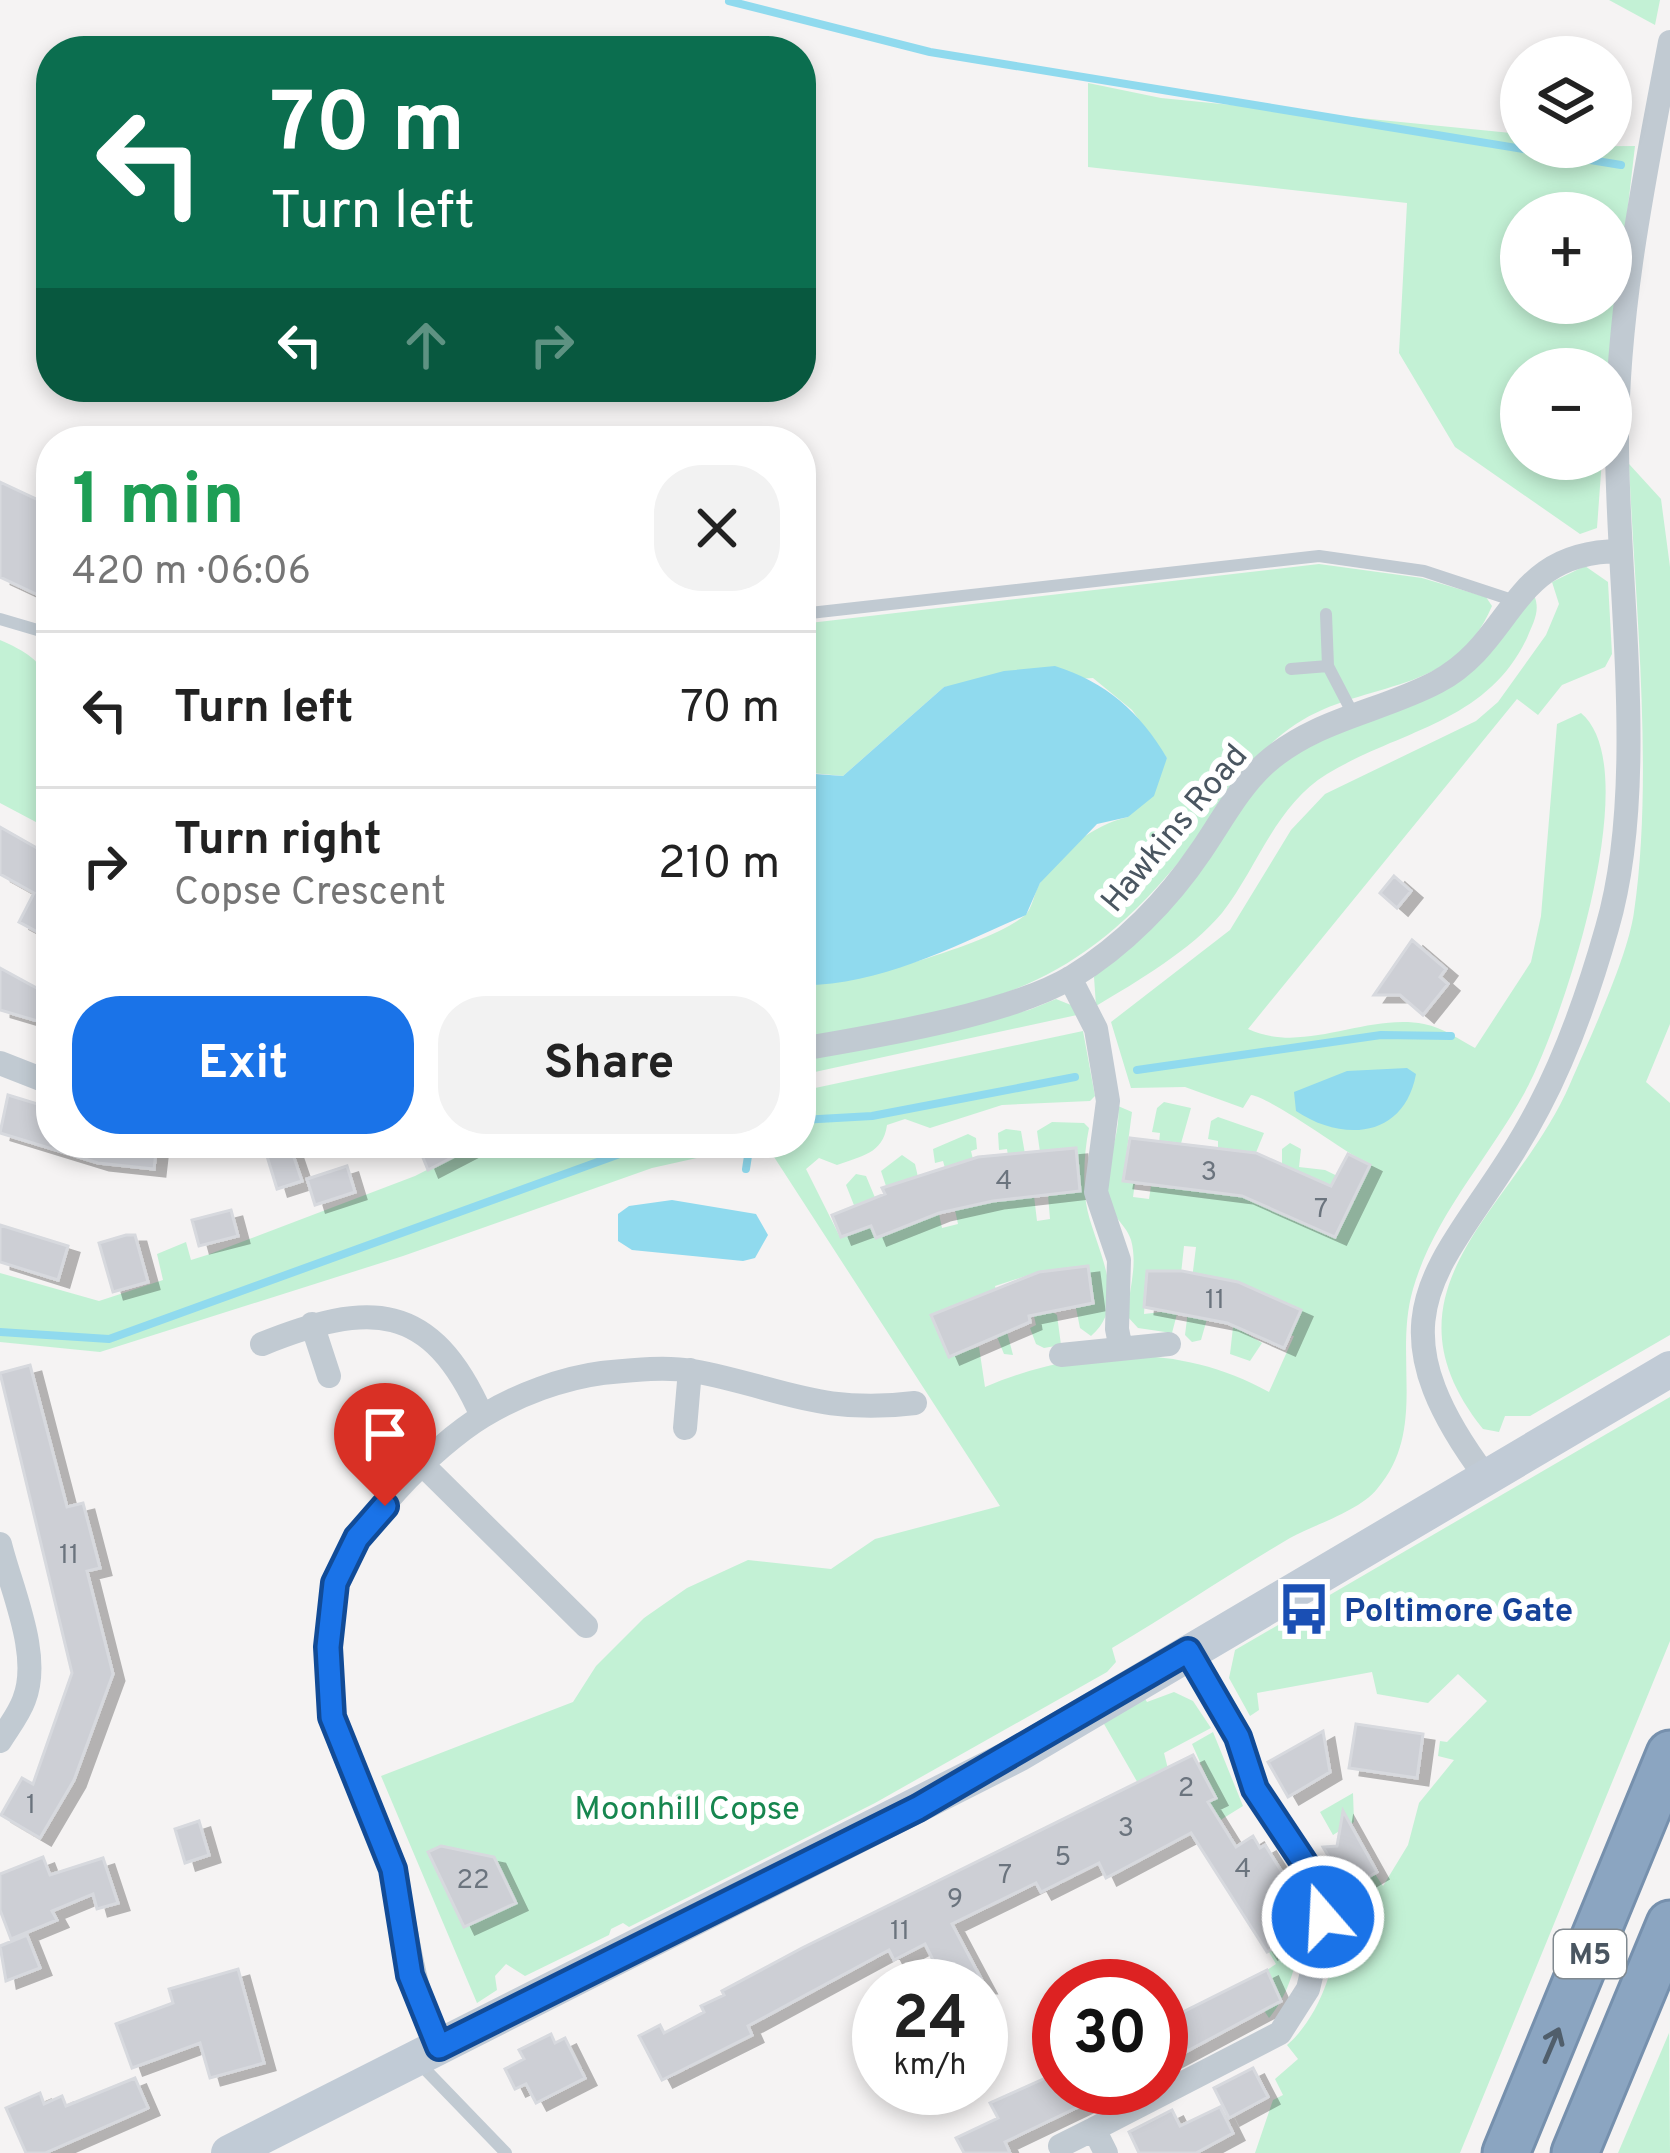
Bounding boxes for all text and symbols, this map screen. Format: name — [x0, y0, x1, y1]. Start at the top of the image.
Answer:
map controls — [1500, 36, 1632, 480]
button: layers — [1500, 36, 1632, 168]
text: 70 m — [270, 75, 465, 181]
icon: left — [72, 84, 228, 240]
text: Turn left — [270, 179, 475, 248]
button: + — [1500, 192, 1632, 324]
icon: left — [267, 312, 333, 378]
icon: ahead — [393, 312, 459, 378]
icon: right — [519, 312, 585, 378]
button: − — [1500, 348, 1632, 480]
text: 1 min — [72, 458, 245, 550]
button: close — [654, 465, 780, 591]
text: 420 m · 06:06 — [72, 549, 311, 598]
icon: left — [72, 677, 138, 743]
text: Turn left — [174, 681, 353, 738]
text: 70 m — [680, 681, 780, 738]
street label: Hawkins Road — [1093, 737, 1259, 922]
text: Turn right — [174, 813, 382, 870]
icon: right — [72, 833, 138, 899]
text: 210 m — [658, 837, 780, 894]
text: Copse Crescent — [174, 870, 446, 919]
button: Exit — [72, 996, 414, 1134]
button: Share — [438, 996, 780, 1134]
house number: 3 — [1201, 1156, 1217, 1190]
house number: 4 — [996, 1165, 1012, 1199]
house number: 7 — [1314, 1193, 1328, 1227]
house number: 11 — [1205, 1284, 1225, 1318]
pin — [334, 1383, 436, 1506]
icon: arrive — [352, 1401, 418, 1467]
house number: 11 — [59, 1539, 79, 1573]
bus stop icon: Poltimore Gate — [1275, 1580, 1333, 1638]
place label: Poltimore Gate — [1344, 1592, 1573, 1634]
house number: 2 — [1178, 1772, 1194, 1806]
house number: 1 — [26, 1789, 36, 1823]
park label: Moonhill Copse — [574, 1790, 800, 1832]
house number: 3 — [1118, 1812, 1134, 1846]
house number: 5 — [1055, 1841, 1071, 1875]
house number: 4 — [1235, 1853, 1251, 1887]
position arrow — [1260, 1854, 1386, 1980]
house number: 7 — [998, 1859, 1012, 1893]
house number: 22 — [456, 1864, 490, 1898]
house number: 9 — [947, 1883, 963, 1917]
house number: 11 — [890, 1915, 910, 1949]
road number: M5 — [1554, 1930, 1626, 1978]
speed limit sign: 30 — [1032, 1959, 1188, 2115]
text: 24 — [892, 1984, 968, 2060]
one-way arrow — [1543, 2028, 1564, 2065]
text: km/h — [894, 2048, 966, 2085]

